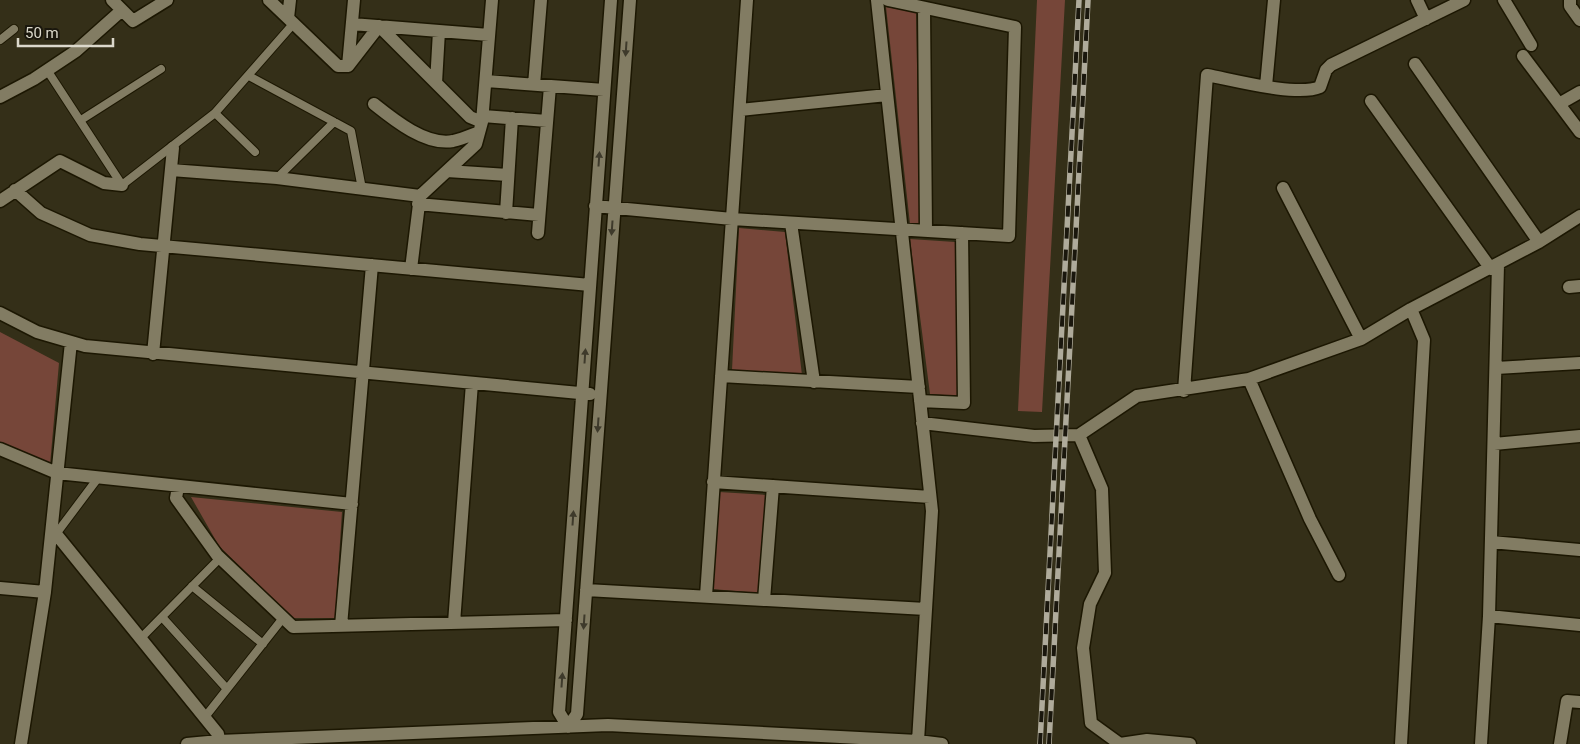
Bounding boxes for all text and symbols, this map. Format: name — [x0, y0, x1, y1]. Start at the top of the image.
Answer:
scale bar — [18, 15, 112, 47]
text: 50 m — [25, 24, 59, 42]
one-way arrow — [622, 41, 630, 57]
one-way arrow — [595, 151, 603, 167]
one-way arrow — [608, 220, 616, 236]
one-way arrow — [581, 348, 589, 364]
one-way arrow — [593, 417, 601, 433]
one-way arrow — [570, 510, 578, 526]
one-way arrow — [579, 614, 587, 630]
one-way arrow — [558, 672, 566, 688]

